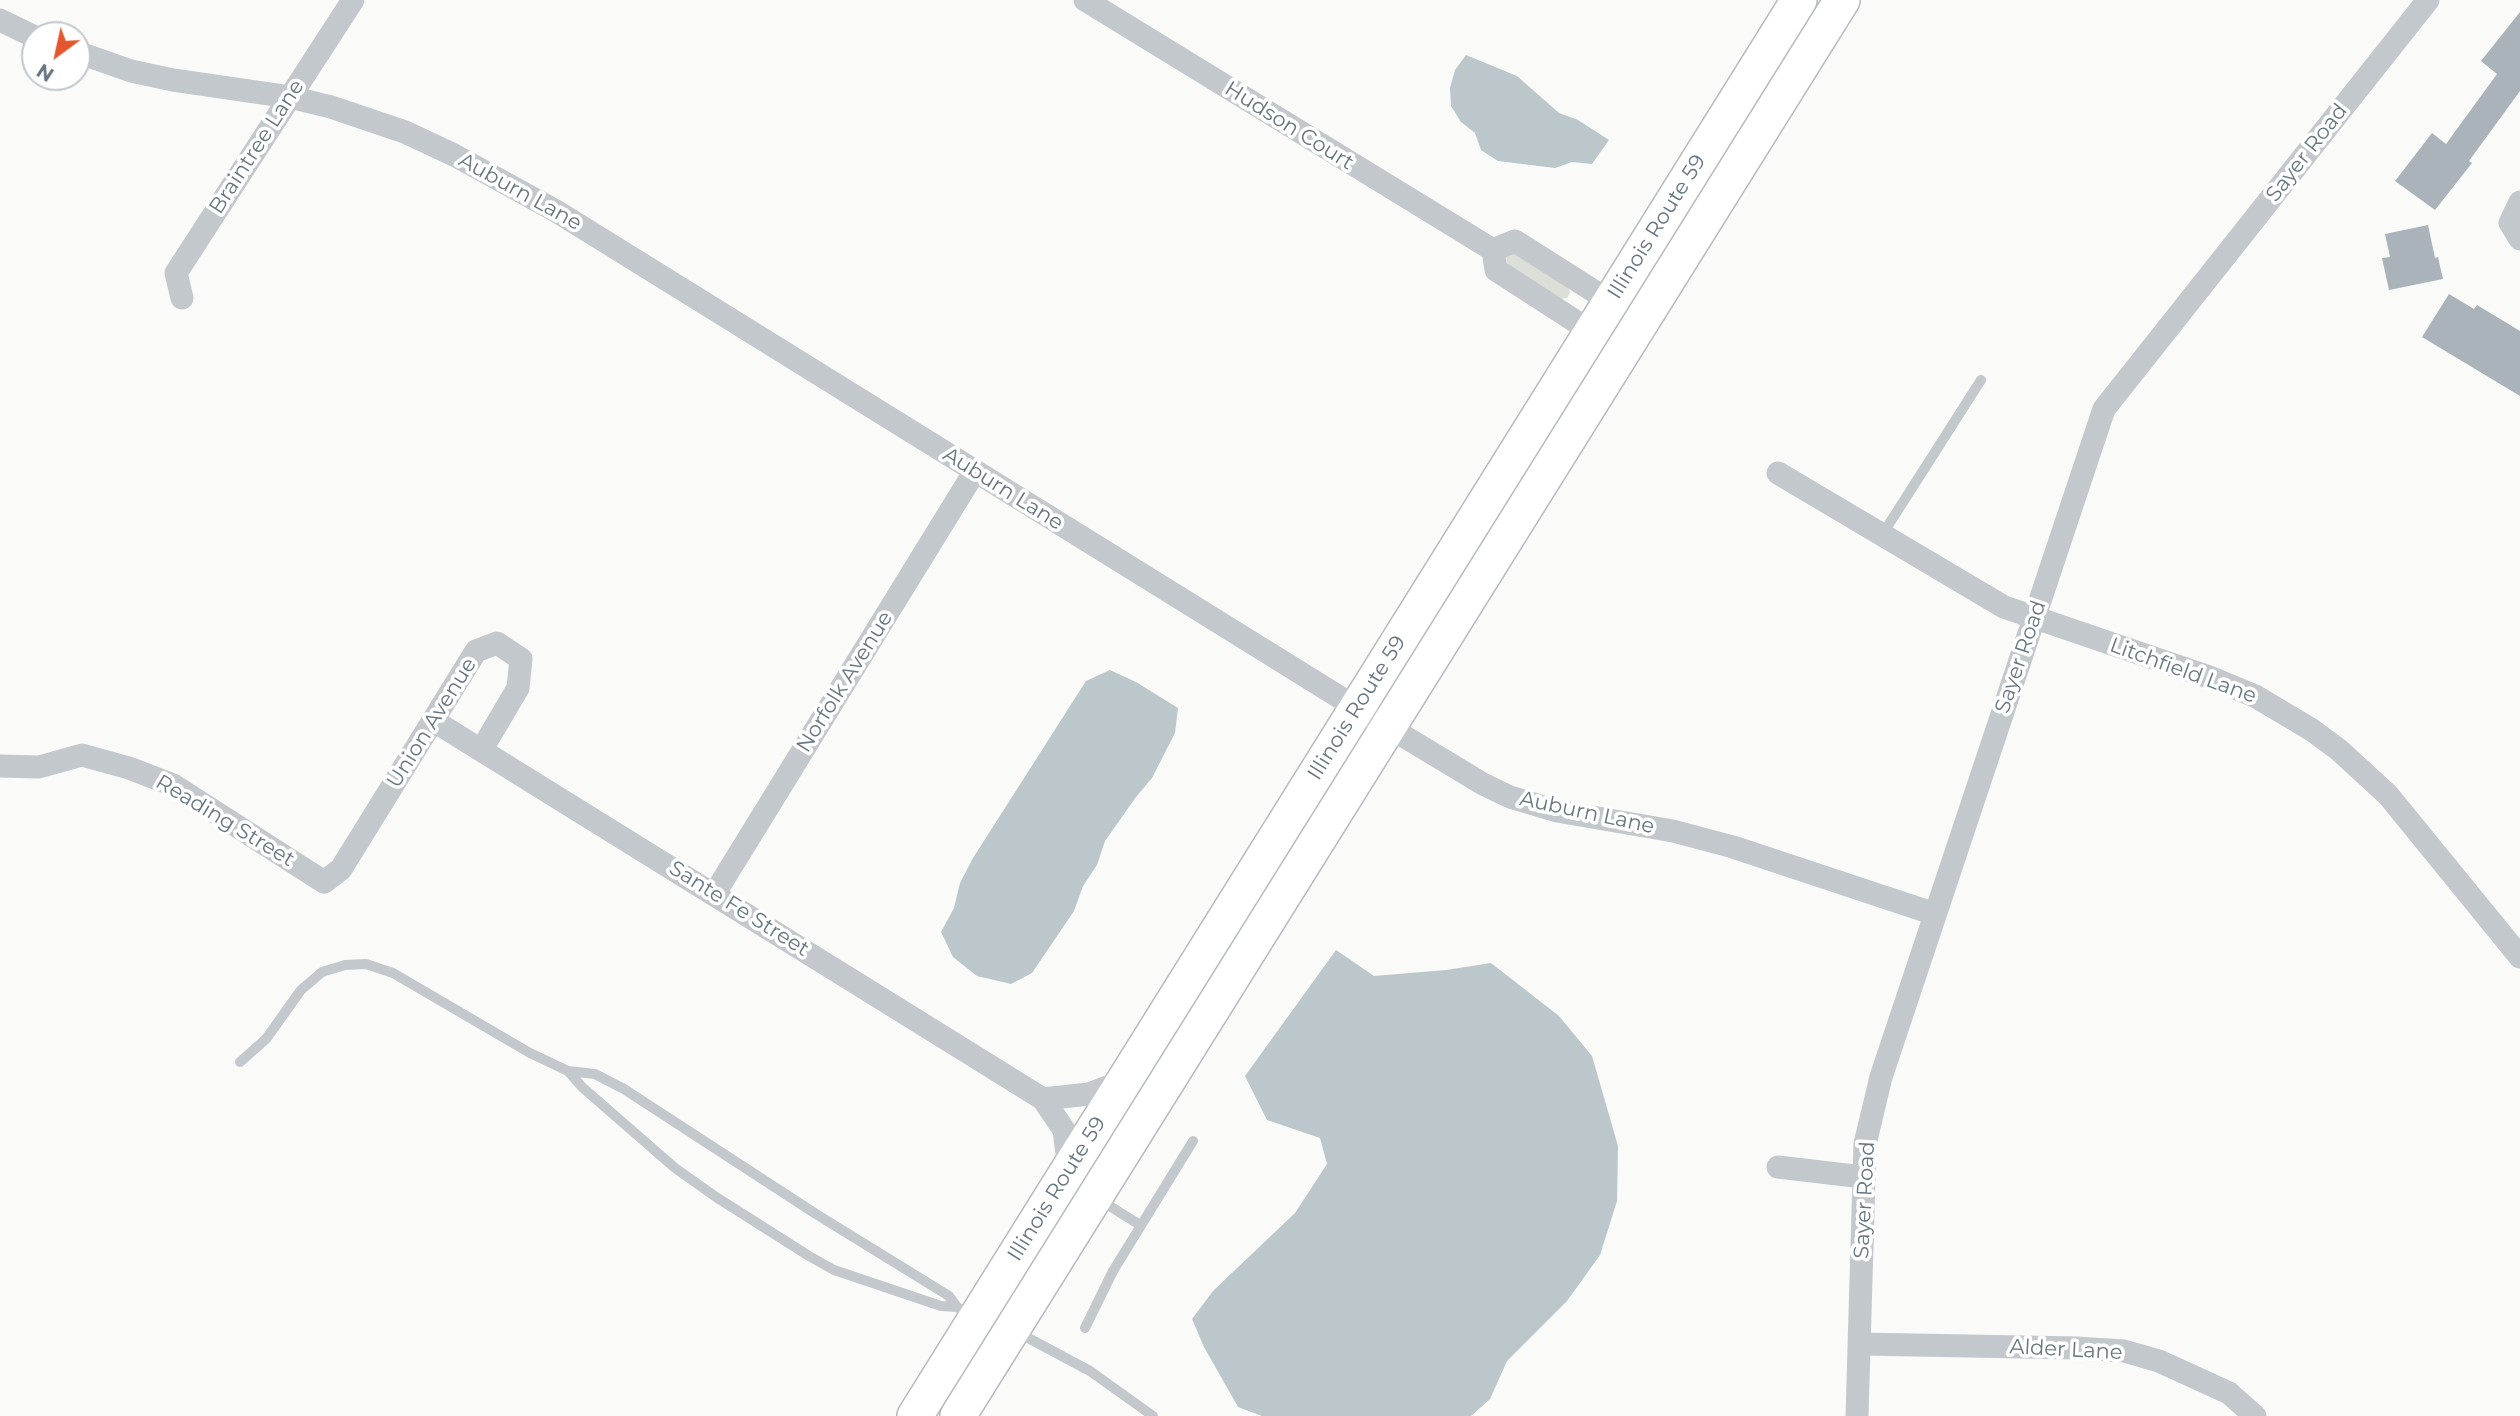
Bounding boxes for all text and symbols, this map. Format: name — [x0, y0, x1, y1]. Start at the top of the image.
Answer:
north arrow — [21, 21, 91, 91]
text: N — [33, 59, 58, 86]
street label: Braintree Lane — [204, 75, 310, 219]
street label: Hudson Court — [1220, 76, 1358, 176]
street label: Sayer Road — [2261, 99, 2353, 207]
street label: Auburn Lane — [454, 148, 586, 236]
street label: Illinois Route 59 — [1602, 150, 1712, 304]
street label: Auburn Lane — [938, 442, 1068, 536]
street label: Sayer Road — [1990, 597, 2052, 717]
street label: Norfolk Avenue — [791, 607, 899, 757]
street label: Illinois Route 59 — [1302, 631, 1412, 785]
street label: Litchfield Lane — [2106, 633, 2260, 709]
street label: Union Avenue — [382, 653, 482, 793]
street label: Reading Street — [151, 770, 299, 872]
street label: Auburn Lane — [1517, 786, 1657, 840]
street label: Sante Fe Street — [664, 856, 814, 962]
street label: Illinois Route 59 — [1002, 1112, 1112, 1266]
street label: Sayer Road — [1849, 1141, 1881, 1259]
street label: Alder Lane — [2009, 1334, 2123, 1366]

